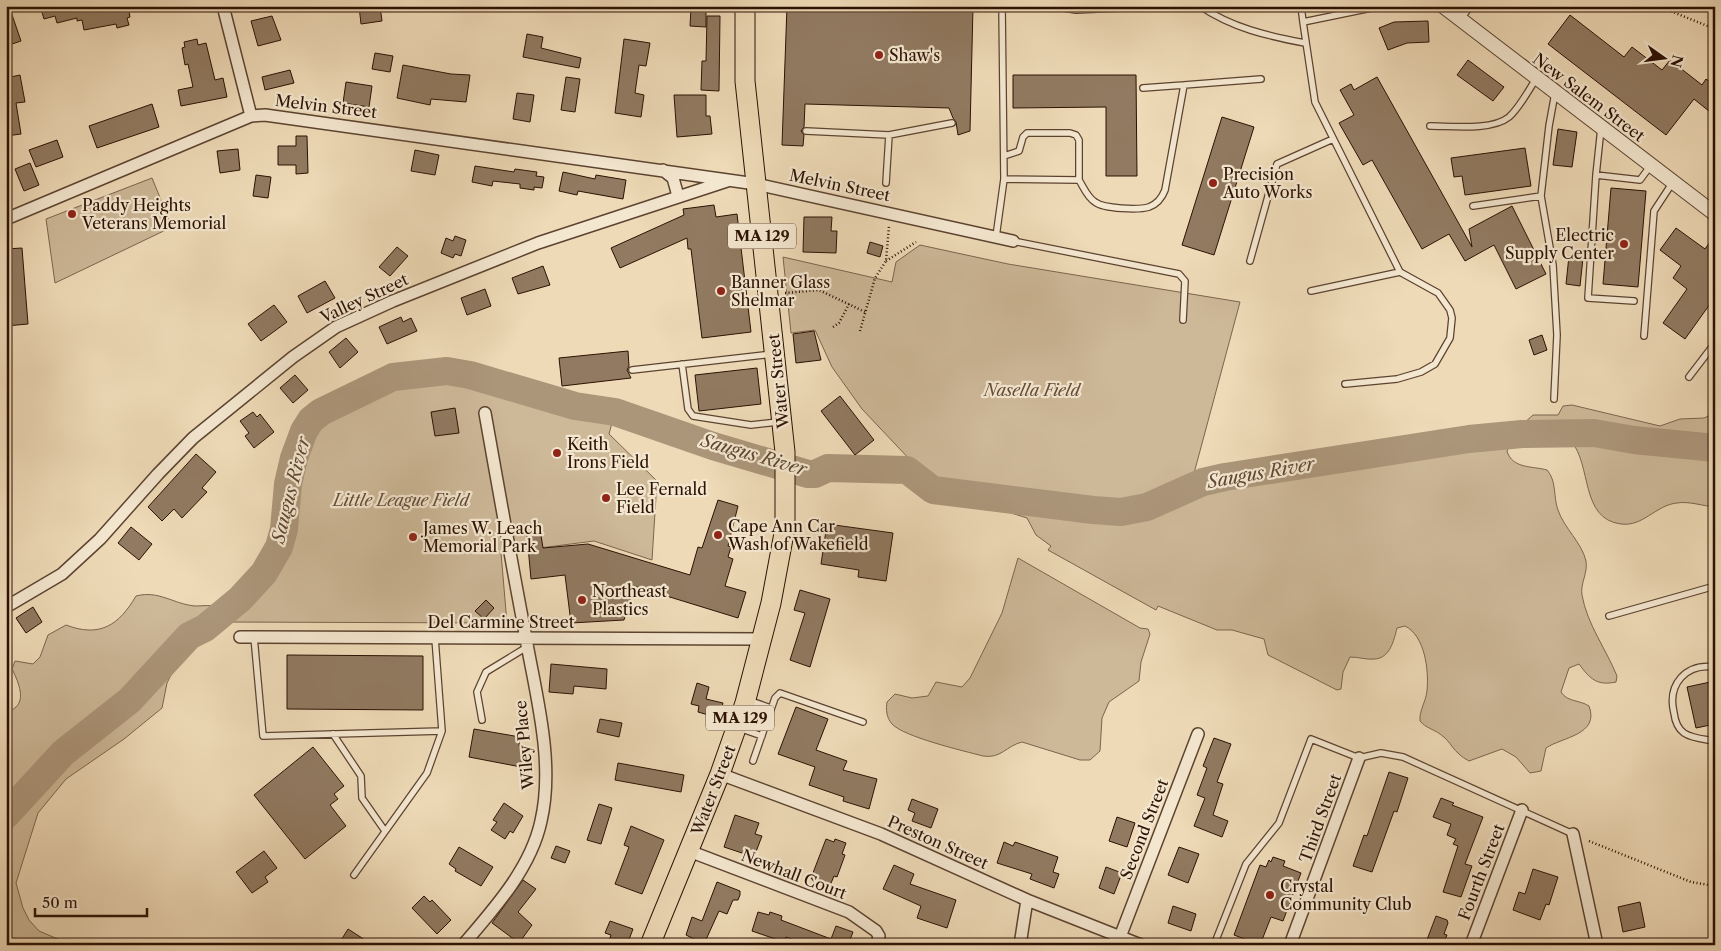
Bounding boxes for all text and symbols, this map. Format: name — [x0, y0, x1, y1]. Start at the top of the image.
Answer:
north arrow — [1638, 32, 1688, 82]
place label: Shaw's — [889, 45, 940, 65]
street label: New Salem Street — [1529, 48, 1649, 146]
marker: Shaw's — [873, 49, 885, 61]
text: N — [1666, 53, 1687, 69]
street label: Melvin Street — [274, 90, 378, 122]
place label: Precision Auto Works — [1222, 164, 1313, 202]
street label: Melvin Street — [788, 165, 893, 206]
marker: Precision Auto Works — [1207, 177, 1219, 189]
place label: Paddy Heights Veterans Memorial — [81, 195, 227, 233]
marker: Paddy Heights Veterans Memorial — [66, 208, 78, 220]
road number: MA 129 — [728, 224, 796, 248]
place label: Electric Supply Center — [1505, 225, 1614, 263]
marker: Electric Supply Center — [1618, 238, 1630, 250]
street label: Valley Street — [316, 269, 411, 327]
place label: Banner Glass Shelmar — [731, 272, 830, 310]
marker: Banner Glass Shelmar — [715, 285, 727, 297]
street label: Water Street — [763, 332, 793, 430]
park label: Nasella Field — [982, 380, 1081, 400]
water label: Saugus River — [698, 429, 811, 481]
water label: Saugus River — [267, 433, 315, 546]
place label: Keith Irons Field — [567, 434, 650, 472]
marker: Keith Irons Field — [551, 447, 563, 459]
water label: Saugus River — [1205, 452, 1318, 493]
place label: Lee Fernald Field — [616, 479, 707, 517]
park label: Little League Field — [331, 490, 470, 510]
marker: Lee Fernald Field — [600, 492, 612, 504]
place label: Cape Ann Car Wash of Wakefield — [727, 516, 869, 554]
place label: James W. Leach Memorial Park — [420, 518, 542, 556]
marker: Cape Ann Car Wash of Wakefield — [712, 529, 724, 541]
marker: James W. Leach Memorial Park — [407, 531, 419, 543]
place label: Northeast Plastics — [592, 581, 667, 619]
marker: Northeast Plastics — [576, 594, 588, 606]
street label: Del Carmine Street — [428, 612, 575, 632]
street label: Wiley Place — [510, 699, 538, 791]
road number: MA 129 — [706, 706, 774, 730]
street label: Water Street — [686, 742, 740, 839]
street label: Third Street — [1295, 771, 1345, 865]
street label: Second Street — [1116, 776, 1172, 882]
street label: Preston Street — [885, 811, 992, 873]
street label: Fourth Street — [1453, 821, 1509, 923]
street label: Newhall Court — [738, 845, 850, 903]
place label: Crystal Community Club — [1280, 876, 1412, 914]
scale bar — [35, 886, 148, 918]
marker: Crystal Community Club — [1264, 889, 1276, 901]
text: 50 m — [42, 893, 78, 912]

